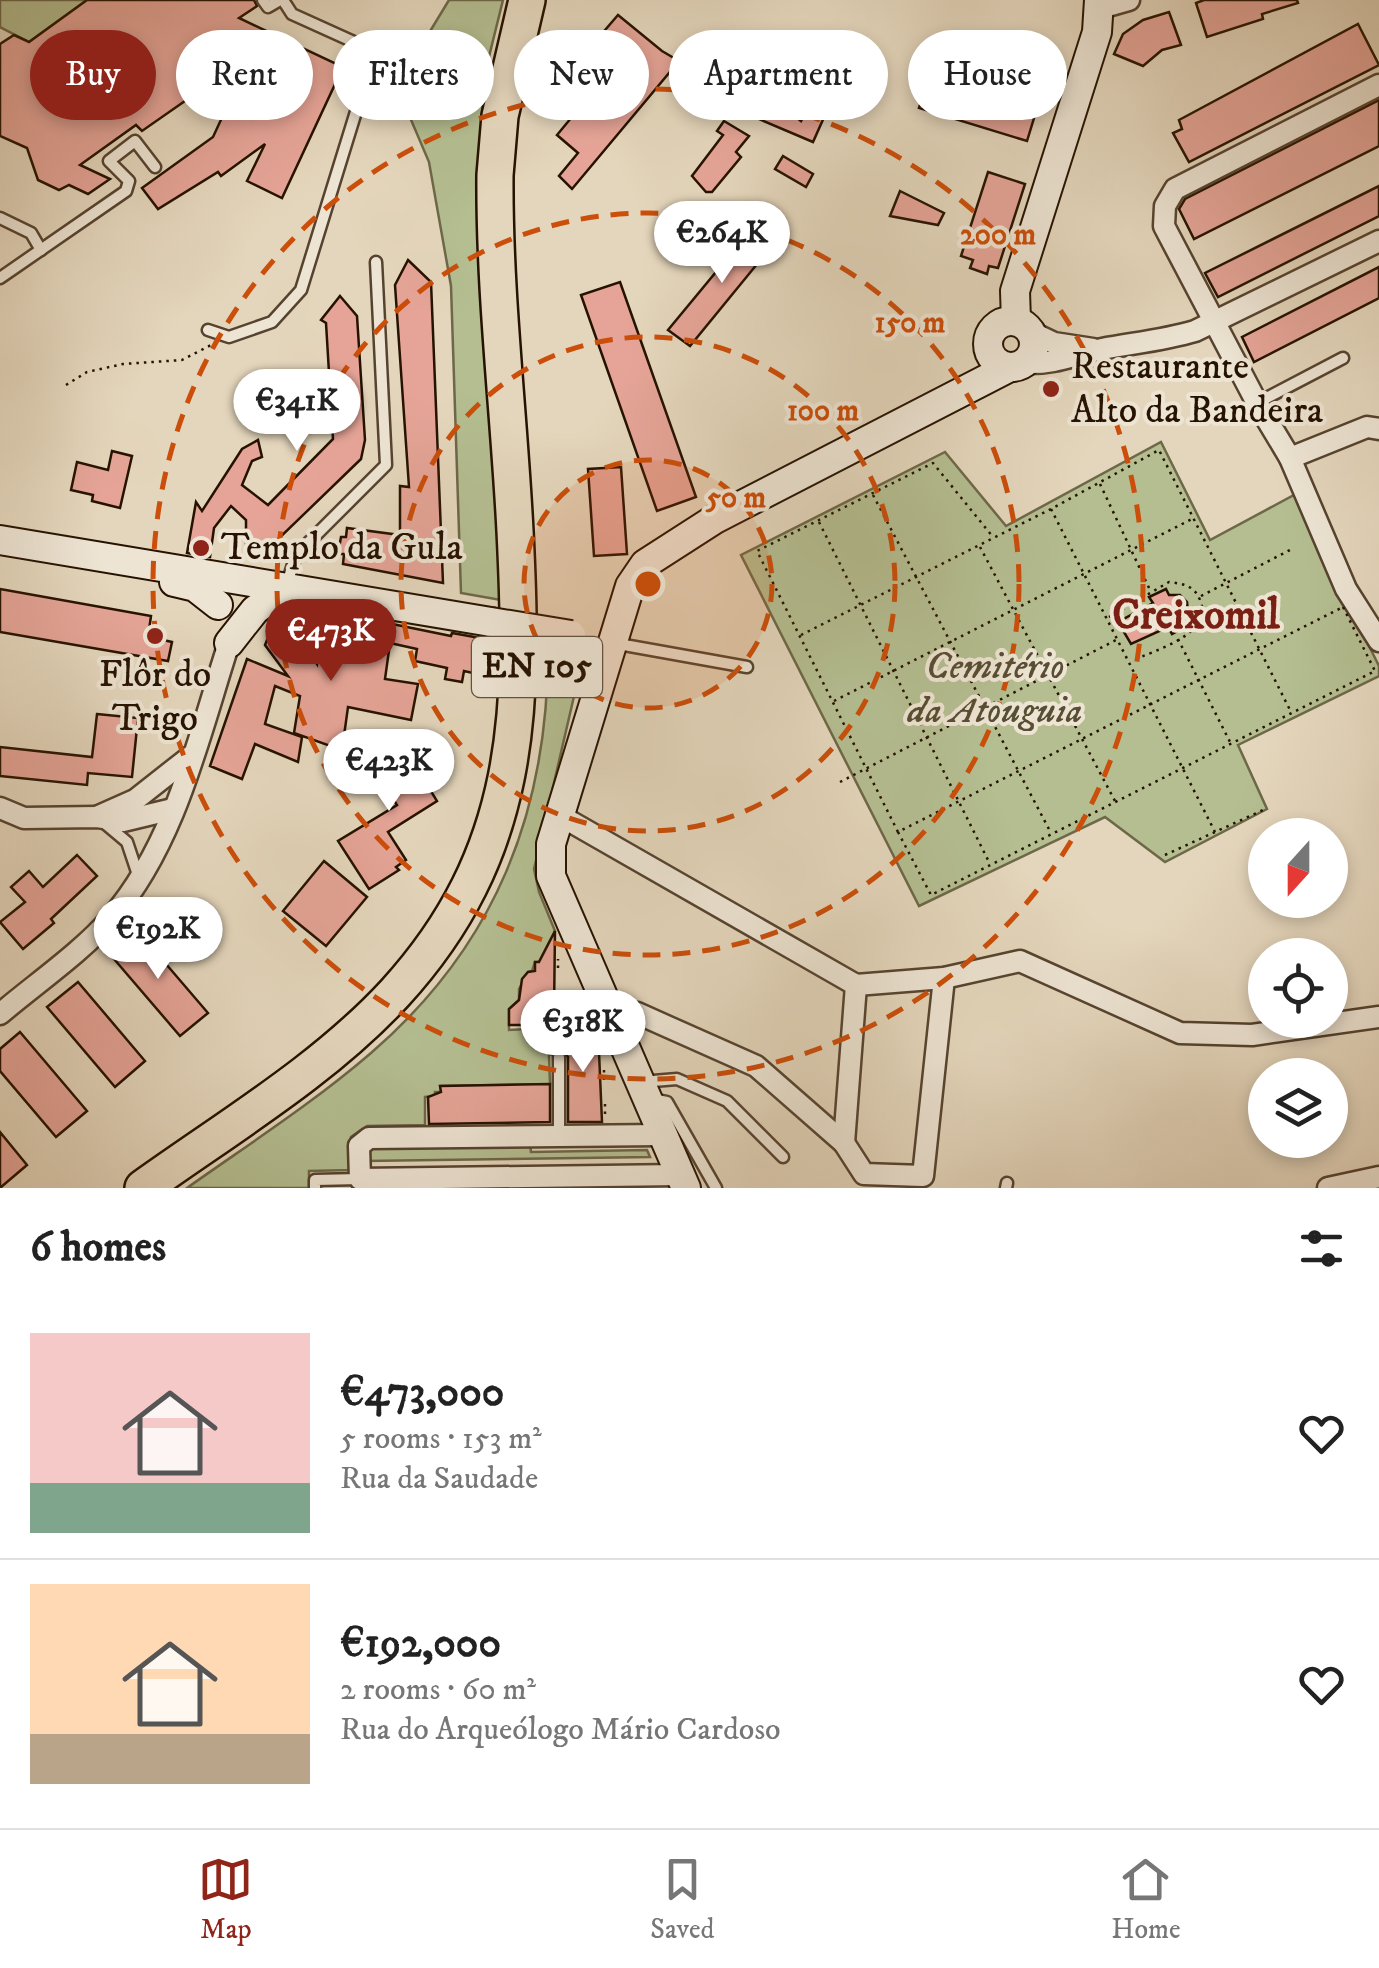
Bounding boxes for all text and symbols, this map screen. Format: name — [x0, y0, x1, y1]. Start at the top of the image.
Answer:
chip: Buy — [30, 30, 156, 120]
chip: Rent — [176, 30, 313, 120]
chip: Filters — [333, 30, 494, 120]
chip: New — [514, 30, 649, 120]
chip: Apartment — [669, 30, 888, 120]
chip: House — [908, 30, 1067, 120]
pin: €264K — [652, 201, 792, 286]
text: €264K — [676, 213, 768, 253]
text: 200 m — [960, 217, 1036, 254]
text: 150 m — [875, 305, 946, 342]
place label: Restaurante Alto da Bandeira — [1071, 343, 1323, 435]
pin: €341K — [227, 369, 367, 454]
marker: Restaurante Alto da Bandeira — [1040, 378, 1062, 400]
text: €341K — [255, 381, 339, 421]
text: 100 m — [787, 393, 860, 430]
text: 50 m — [705, 480, 766, 517]
place label: Templo da Gula — [221, 524, 463, 572]
marker: Templo da Gula — [190, 537, 212, 559]
centre of rings — [630, 566, 666, 602]
district label: Creixomil — [1112, 590, 1281, 642]
pin: €473K — [261, 599, 401, 684]
text: €473K — [287, 611, 375, 651]
marker: Flôr do Trigo — [144, 625, 166, 647]
road number: EN 105 — [472, 637, 602, 697]
park label: Cemitério da Atouguia — [906, 643, 1083, 735]
place label: Flôr do Trigo — [99, 651, 211, 743]
pin: €423K — [319, 729, 459, 814]
text: €423K — [345, 741, 433, 781]
north arrow — [1248, 818, 1348, 918]
map controls — [1248, 818, 1348, 1158]
pin: €192K — [88, 897, 228, 982]
text: €192K — [116, 909, 200, 949]
button: locate — [1248, 938, 1348, 1038]
pin: €318K — [513, 990, 653, 1075]
text: €318K — [543, 1002, 623, 1042]
button: layers — [1248, 1058, 1348, 1158]
icon: filters — [1294, 1221, 1349, 1276]
text: 6 homes — [30, 1222, 166, 1274]
text: €473,000 — [340, 1367, 504, 1419]
icon: home — [110, 1373, 230, 1493]
icon: heart — [1294, 1406, 1349, 1461]
text: 5 rooms · 153 m² — [340, 1419, 542, 1459]
text: Rua da Saudade — [340, 1459, 538, 1499]
text: €192,000 — [340, 1618, 501, 1670]
icon: home — [110, 1624, 230, 1744]
icon: heart — [1294, 1657, 1349, 1712]
text: 2 rooms · 60 m² — [340, 1670, 536, 1710]
text: Rua do Arqueólogo Mário Cardoso — [340, 1710, 781, 1750]
tab: Map — [198, 1852, 253, 1947]
tab: Saved — [650, 1852, 715, 1947]
tab: Home — [1111, 1852, 1181, 1947]

